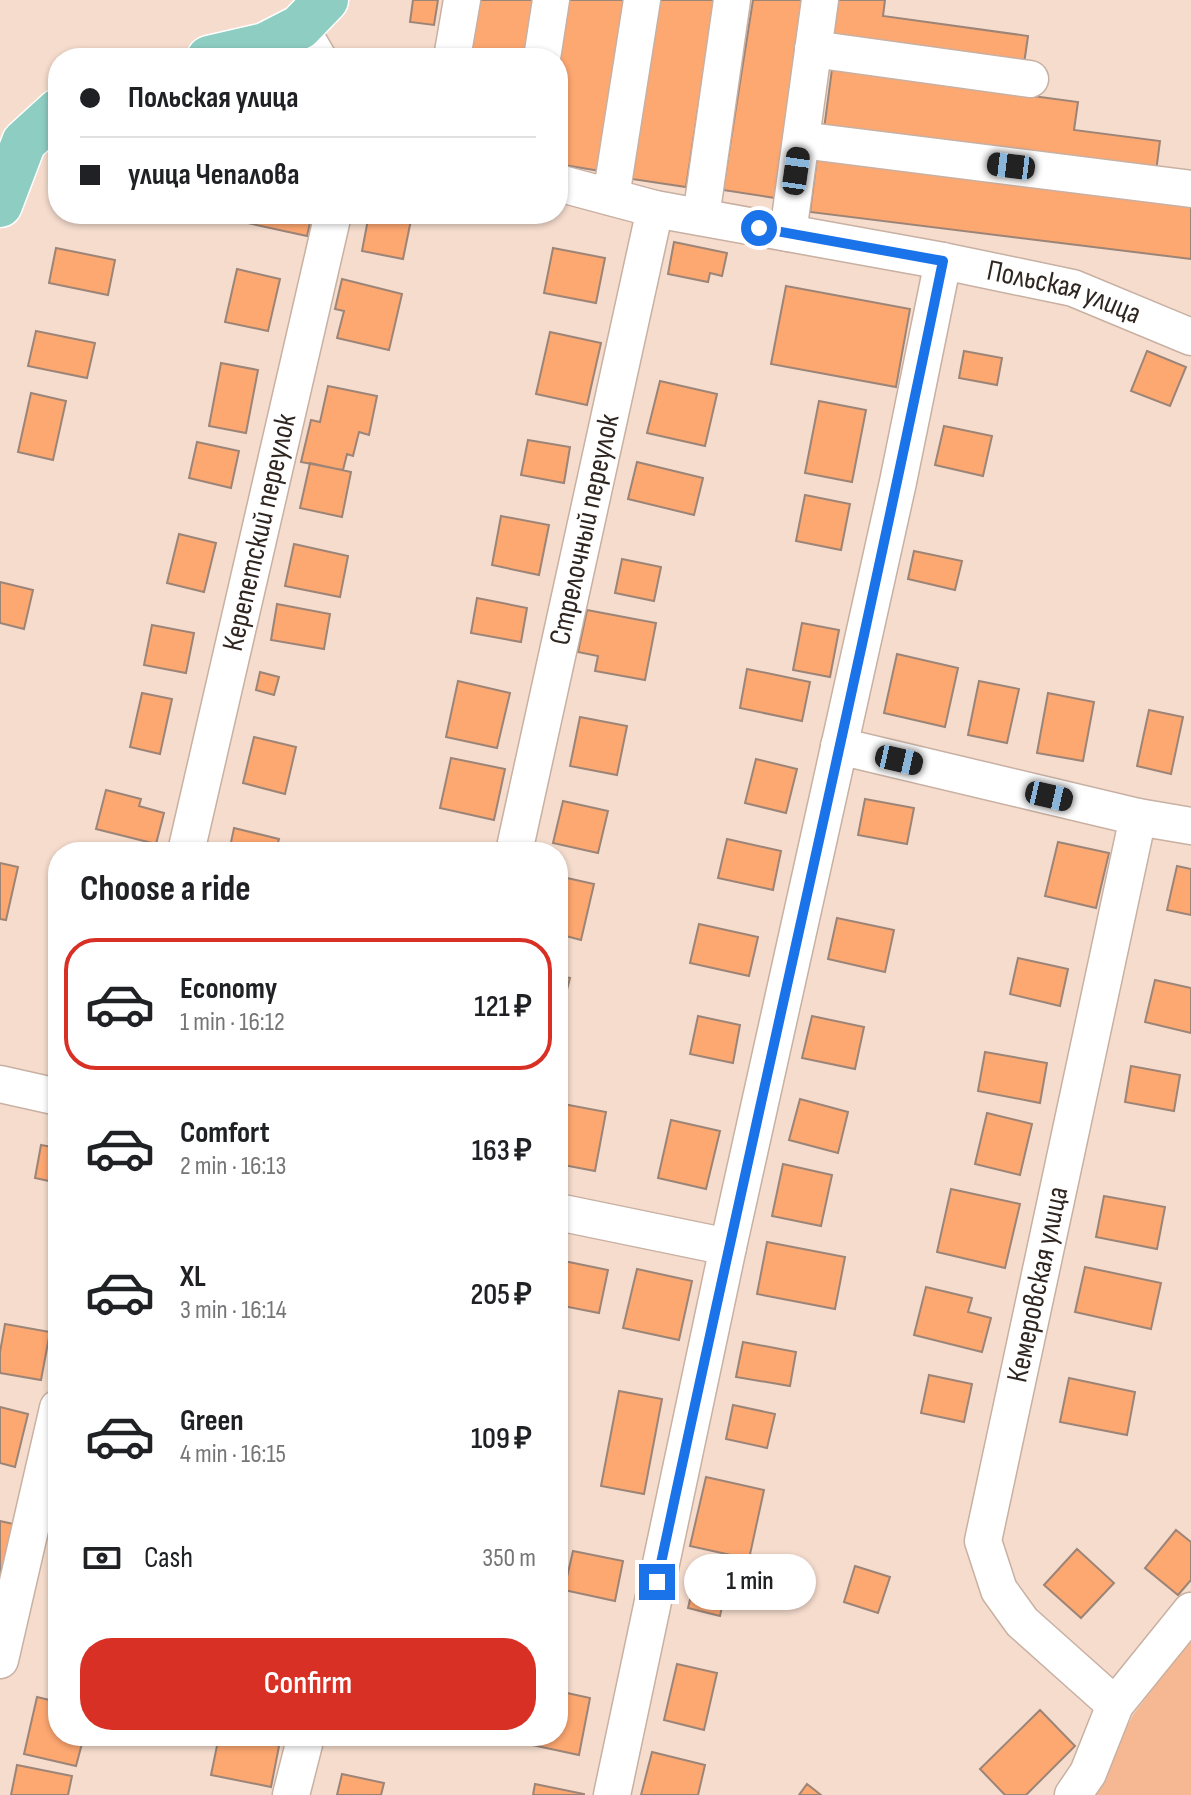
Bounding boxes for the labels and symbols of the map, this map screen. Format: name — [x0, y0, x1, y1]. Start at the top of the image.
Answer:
car — [781, 146, 811, 196]
car — [986, 151, 1036, 181]
route start — [741, 210, 777, 246]
street label: Польская улица — [984, 253, 1146, 332]
street label: Керепетский переулок — [215, 410, 305, 654]
street label: Стрелочный переулок — [542, 410, 628, 649]
car — [873, 743, 925, 777]
car — [1023, 779, 1075, 813]
street label: Кемеровская улица — [999, 1183, 1076, 1386]
callout: 1 min — [685, 1554, 817, 1610]
route end — [639, 1564, 675, 1600]

